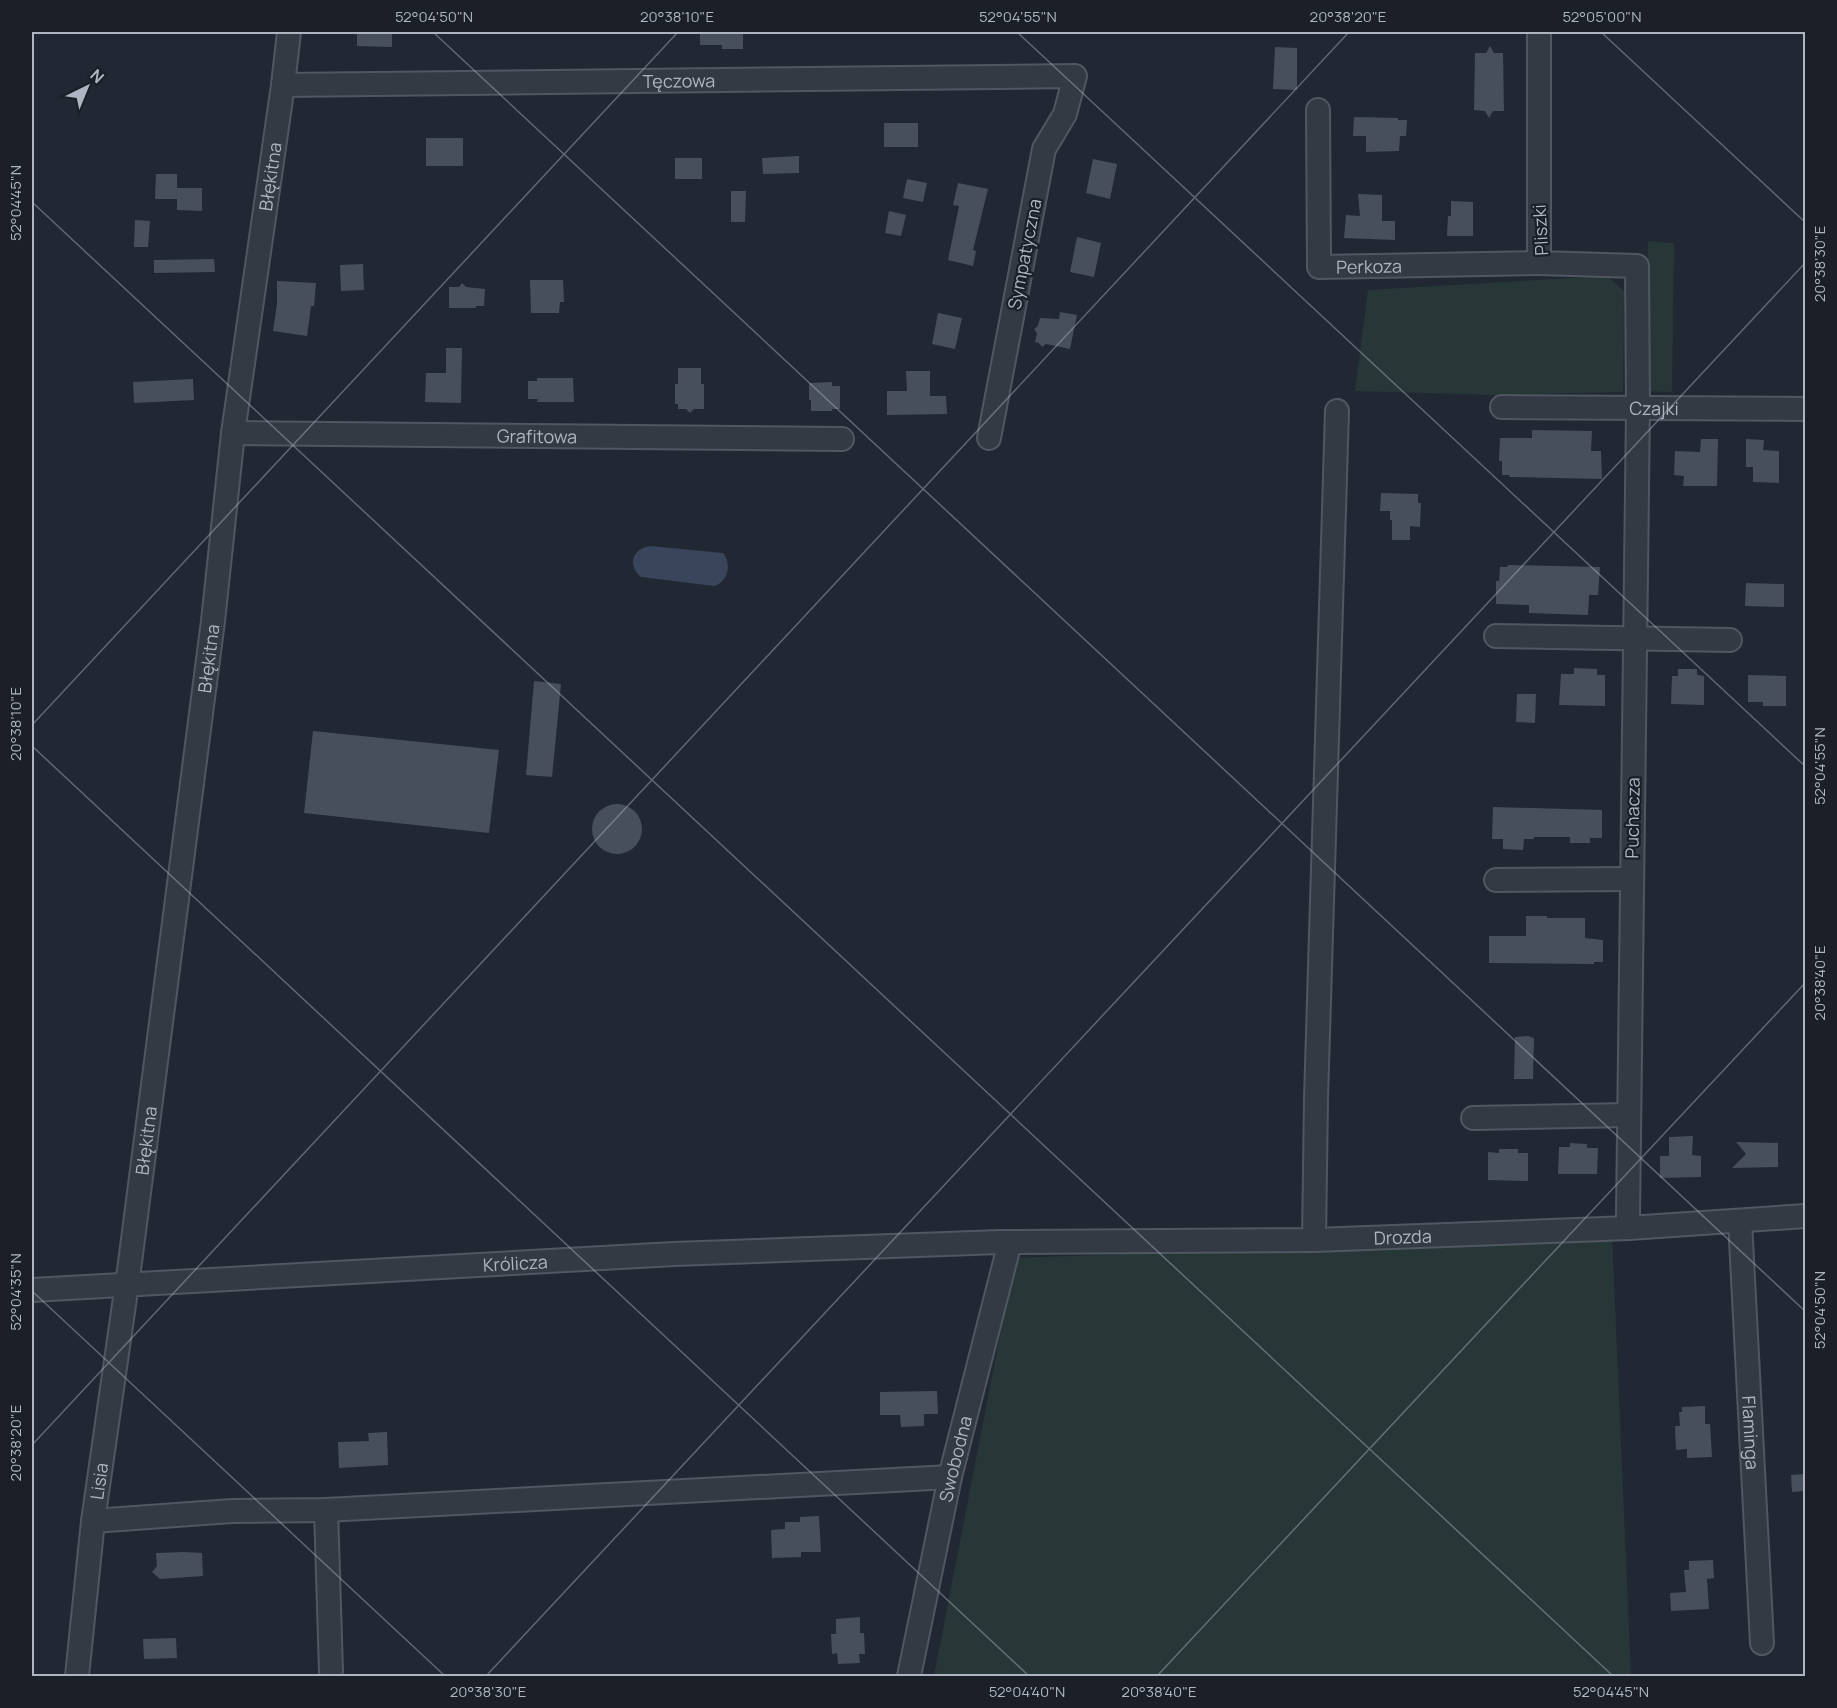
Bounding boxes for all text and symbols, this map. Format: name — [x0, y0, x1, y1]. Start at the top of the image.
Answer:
text: 52°04'50"N — [395, 6, 473, 27]
text: 20°38'10"E — [640, 6, 714, 27]
text: 52°04'55"N — [979, 6, 1057, 27]
text: 20°38'20"E — [1310, 6, 1386, 27]
text: 52°05'00"N — [1563, 6, 1642, 27]
north arrow — [57, 57, 117, 117]
text: N — [86, 64, 109, 88]
street label: Tęczowa — [643, 68, 715, 93]
street label: Błękitna — [253, 141, 287, 212]
text: 52°04'45"N — [5, 165, 26, 241]
street label: Sympatyczna — [1001, 196, 1047, 312]
street label: Pliszki — [1527, 204, 1553, 256]
text: 20°38'30"E — [1809, 226, 1830, 302]
street label: Perkoza — [1336, 253, 1402, 279]
street label: Czajki — [1629, 396, 1679, 420]
street label: Grafitowa — [497, 424, 577, 448]
street label: Błękitna — [192, 623, 224, 694]
text: 20°38'10"E — [5, 687, 26, 761]
text: 52°04'55"N — [1809, 727, 1830, 805]
street label: Puchacza — [1619, 777, 1645, 859]
text: 20°38'40"E — [1809, 945, 1830, 1021]
street label: Błękitna — [129, 1105, 162, 1176]
street label: Drozda — [1373, 1224, 1432, 1250]
street label: Królicza — [482, 1249, 548, 1277]
text: 52°04'35"N — [5, 1253, 26, 1331]
text: 52°04'50"N — [1809, 1271, 1830, 1349]
street label: Flaminga — [1737, 1395, 1765, 1470]
text: 20°38'20"E — [5, 1405, 26, 1481]
street label: Swobodna — [933, 1413, 977, 1504]
street label: Lisia — [84, 1461, 113, 1501]
text: 20°38'30"E — [450, 1681, 526, 1702]
text: 52°04'40"N — [989, 1681, 1065, 1702]
text: 20°38'40"E — [1121, 1681, 1197, 1702]
text: 52°04'45"N — [1573, 1681, 1649, 1702]

